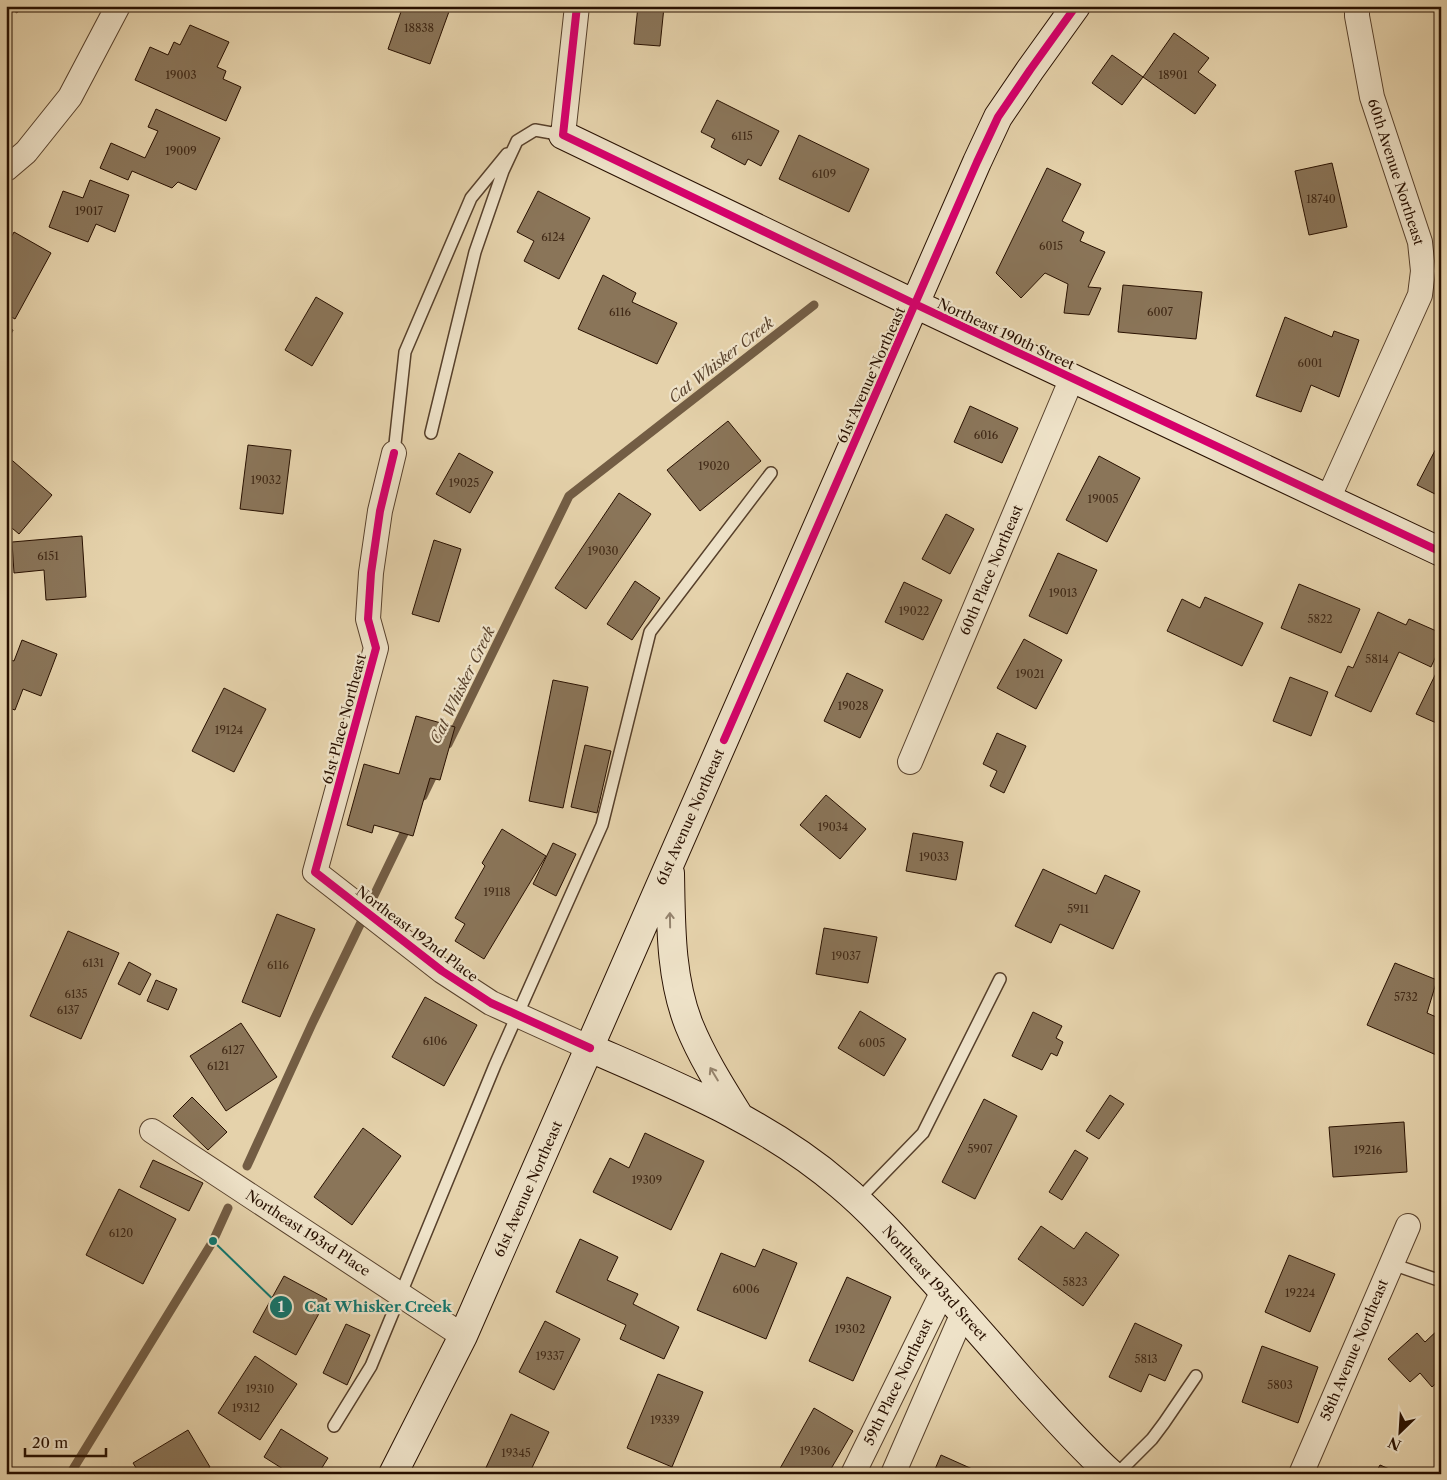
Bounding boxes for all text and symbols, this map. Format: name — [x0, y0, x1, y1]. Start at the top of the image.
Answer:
house number: 18838 — [404, 21, 434, 35]
house number: 19003 — [165, 68, 197, 82]
house number: 18901 — [1158, 68, 1188, 82]
street label: 60th Avenue Northeast — [1364, 96, 1428, 248]
house number: 6115 — [731, 129, 753, 143]
house number: 19009 — [165, 144, 197, 158]
house number: 6109 — [812, 167, 836, 181]
house number: 18740 — [1306, 192, 1336, 206]
house number: 19017 — [75, 204, 104, 218]
house number: 6124 — [541, 230, 565, 244]
house number: 6015 — [1039, 239, 1063, 253]
street label: Northeast 190th Street — [934, 294, 1078, 374]
street label: 61st Avenue Northeast — [833, 304, 909, 446]
house number: 6116 — [609, 305, 632, 319]
house number: 6007 — [1147, 305, 1173, 319]
water label: Cat Whisker Creek — [665, 313, 778, 407]
house number: 6001 — [1297, 356, 1323, 370]
house number: 6016 — [974, 428, 999, 442]
house number: 19020 — [698, 459, 730, 473]
house number: 19032 — [251, 473, 281, 487]
house number: 19025 — [449, 476, 479, 490]
house number: 19005 — [1088, 492, 1119, 506]
street label: 60th Place Northeast — [955, 502, 1027, 638]
house number: 19030 — [587, 544, 619, 558]
house number: 6151 — [37, 549, 59, 563]
house number: 19013 — [1049, 586, 1077, 600]
house number: 19022 — [899, 604, 929, 618]
house number: 5822 — [1307, 612, 1333, 626]
water label: Cat Whisker Creek — [425, 623, 499, 747]
street label: 61st Place Northeast — [318, 652, 370, 786]
house number: 5814 — [1365, 652, 1389, 666]
house number: 19021 — [1016, 667, 1045, 681]
house number: 19028 — [838, 699, 868, 713]
house number: 19124 — [215, 723, 243, 737]
street label: 61st Avenue Northeast — [652, 746, 728, 888]
house number: 19034 — [818, 820, 848, 834]
house number: 19033 — [919, 850, 949, 864]
street label: Northeast 192nd Place — [352, 882, 482, 986]
house number: 19118 — [484, 885, 510, 899]
house number: 5911 — [1067, 902, 1089, 916]
one-way arrow — [666, 912, 675, 928]
house number: 19037 — [831, 949, 861, 963]
house number: 6131 — [82, 956, 104, 970]
house number: 6116 — [267, 958, 290, 972]
house number: 6135 — [64, 987, 88, 1001]
house number: 5732 — [1394, 990, 1418, 1004]
house number: 6137 — [57, 1003, 80, 1017]
house number: 6106 — [423, 1034, 448, 1048]
house number: 6005 — [859, 1036, 885, 1050]
house number: 6127 — [222, 1043, 245, 1057]
house number: 6121 — [207, 1059, 229, 1073]
one-way arrow — [708, 1068, 718, 1082]
street label: 61st Avenue Northeast — [490, 1118, 566, 1260]
house number: 5907 — [968, 1142, 993, 1156]
house number: 19216 — [1354, 1143, 1383, 1157]
house number: 19309 — [632, 1173, 662, 1187]
street label: Northeast 193rd Place — [242, 1186, 374, 1280]
street label: Northeast 193rd Street — [879, 1222, 991, 1344]
house number: 6120 — [109, 1226, 133, 1240]
house number: 5823 — [1063, 1275, 1087, 1289]
street label: 58th Avenue Northeast — [1316, 1277, 1392, 1423]
house number: 6006 — [733, 1282, 760, 1296]
house number: 19224 — [1285, 1286, 1315, 1300]
callout: Cat Whisker Creek — [269, 1292, 462, 1322]
text: 1 — [278, 1297, 285, 1316]
text: Cat Whisker Creek — [304, 1297, 453, 1316]
street label: 59th Place Northeast — [860, 1316, 936, 1448]
house number: 19302 — [835, 1322, 865, 1336]
house number: 19337 — [536, 1349, 565, 1363]
house number: 5813 — [1134, 1352, 1158, 1366]
house number: 5803 — [1267, 1378, 1293, 1392]
house number: 19310 — [246, 1382, 274, 1396]
house number: 19312 — [232, 1401, 260, 1415]
north arrow — [1374, 1408, 1424, 1458]
house number: 19339 — [650, 1413, 680, 1427]
scale bar — [25, 1425, 106, 1457]
text: 20 m — [32, 1433, 68, 1452]
text: N — [1385, 1433, 1404, 1455]
house number: 19306 — [800, 1444, 831, 1458]
house number: 19345 — [501, 1446, 531, 1460]

